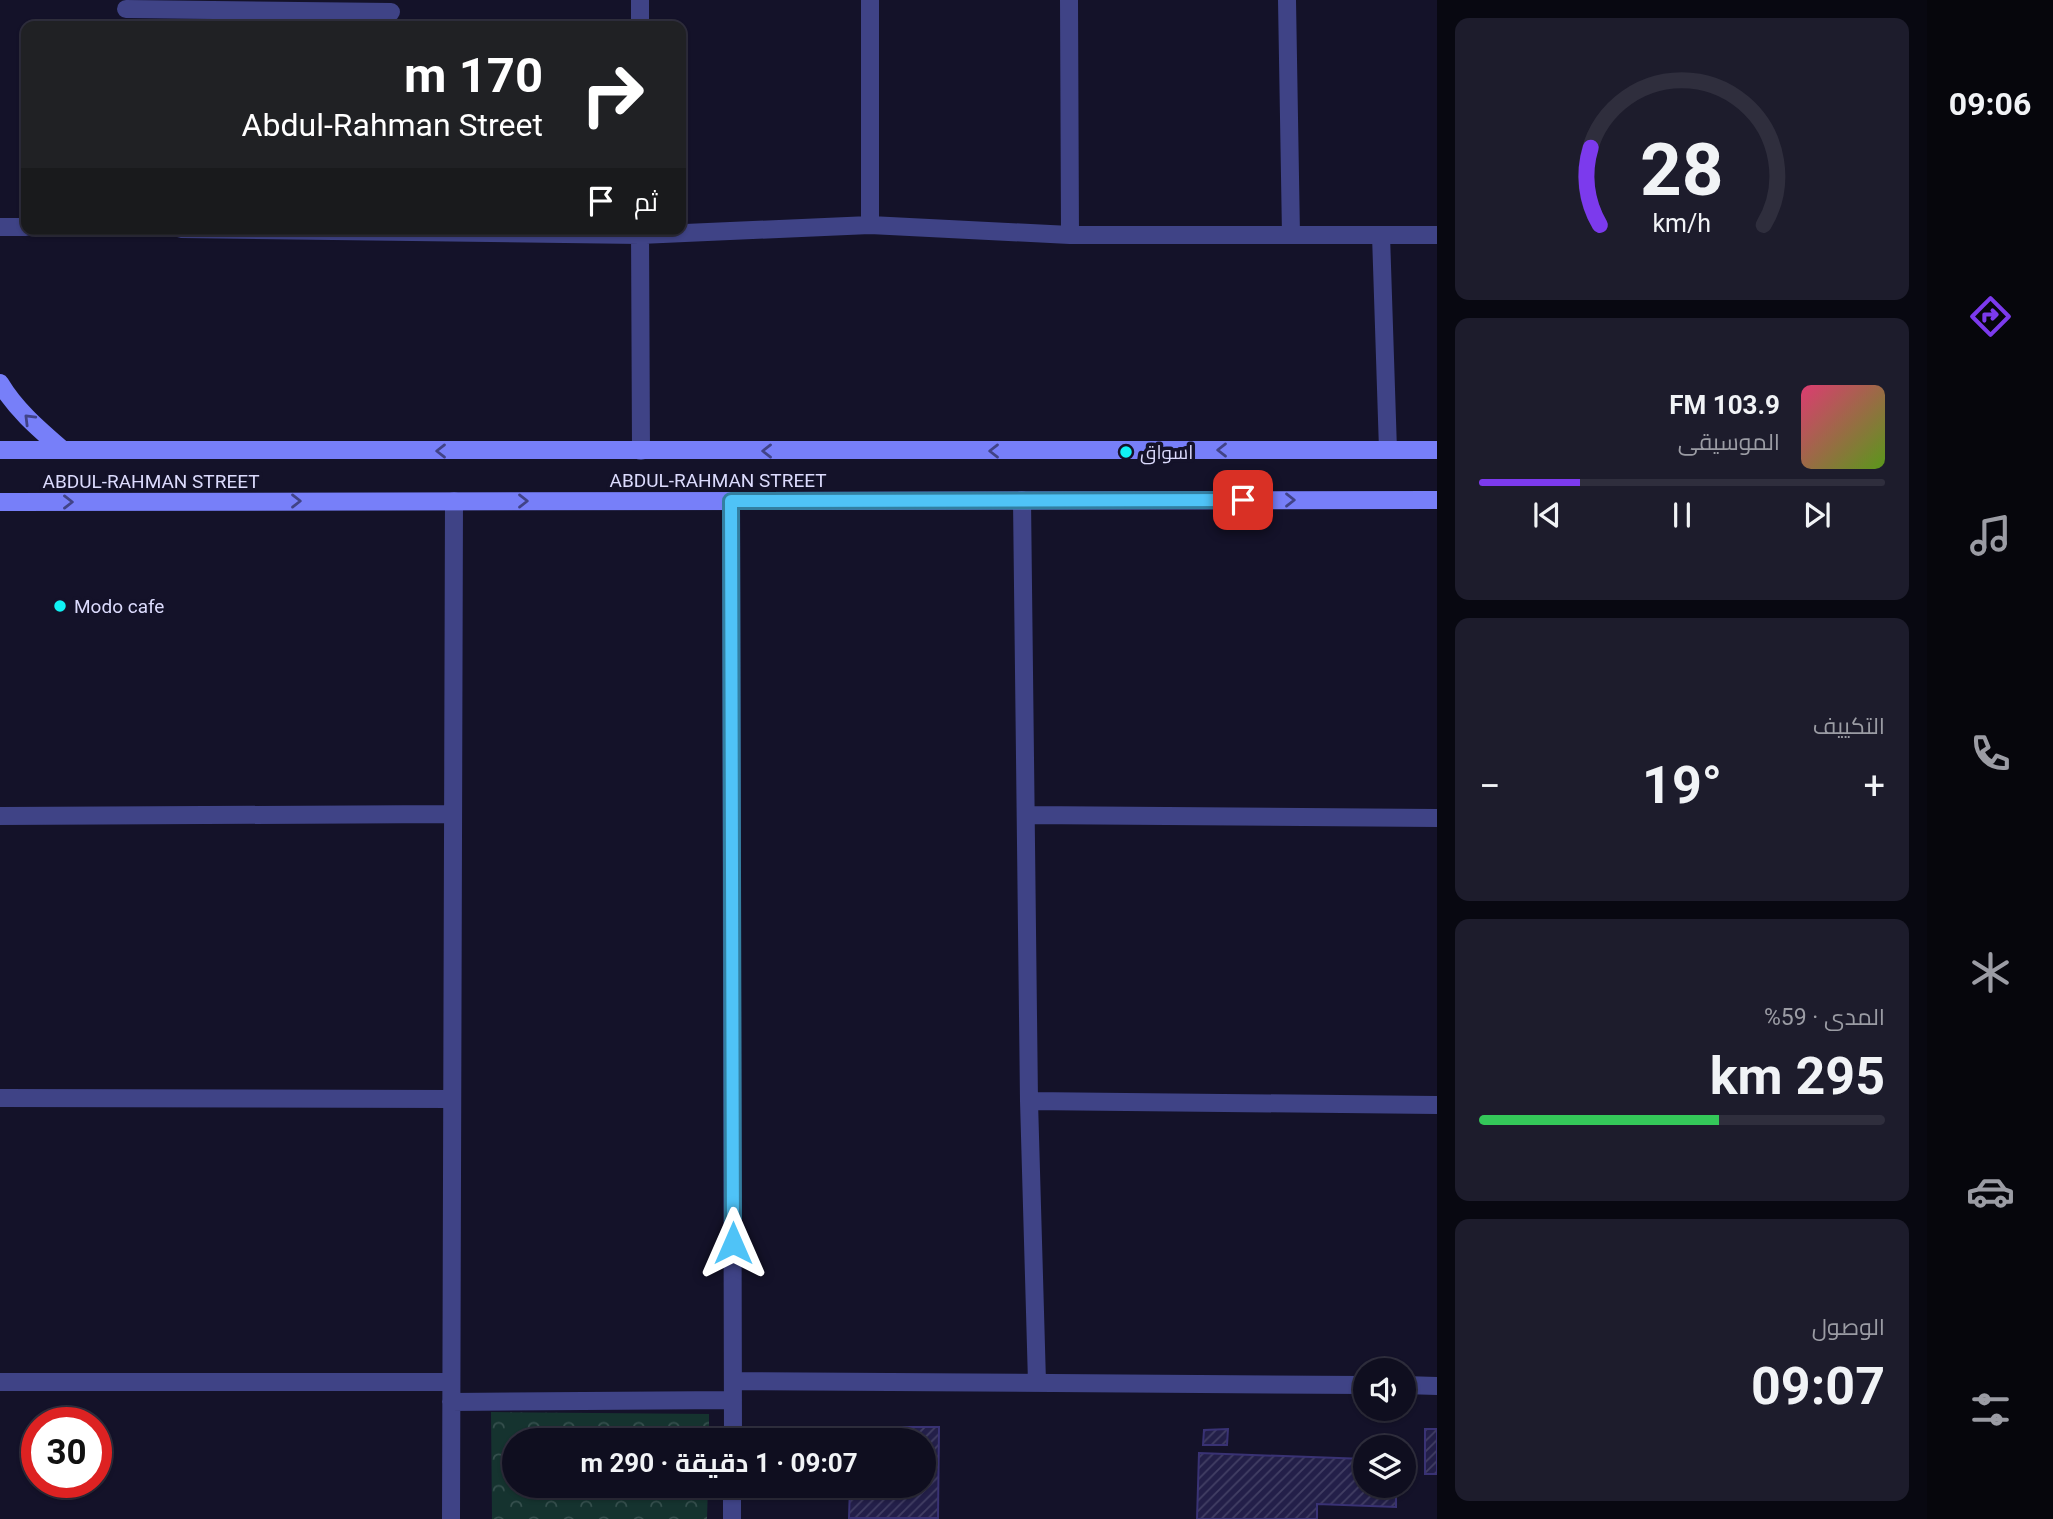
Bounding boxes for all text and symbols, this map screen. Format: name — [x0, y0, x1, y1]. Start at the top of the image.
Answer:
text: 170 m — [404, 47, 543, 104]
icon: right — [567, 49, 658, 140]
text: 09:06 — [1949, 85, 2031, 123]
text: Abdul-Rahman Street — [242, 106, 543, 144]
text: 28 — [1640, 127, 1724, 213]
icon: arrive — [582, 182, 620, 220]
text: ثم — [634, 187, 658, 217]
text: km/h — [1653, 209, 1711, 238]
icon: directions — [1966, 292, 2015, 341]
text: 103.9 FM — [1669, 390, 1780, 420]
one-way arrow — [25, 414, 38, 427]
text: الموسيقى — [1678, 429, 1780, 456]
place label: اسواق — [1140, 441, 1193, 465]
one-way arrow — [1216, 442, 1227, 458]
one-way arrow — [436, 443, 446, 459]
one-way arrow — [761, 443, 772, 459]
one-way arrow — [989, 443, 999, 459]
marker: اسواق — [1118, 444, 1134, 460]
street label: ABDUL-RAHMAN STREET — [609, 469, 827, 492]
street label: ABDUL-RAHMAN STREET — [42, 470, 260, 493]
pin — [1213, 470, 1273, 530]
icon: arrive — [1224, 481, 1262, 519]
one-way arrow — [1285, 492, 1295, 508]
one-way arrow — [291, 493, 301, 509]
one-way arrow — [518, 493, 529, 509]
one-way arrow — [63, 494, 74, 510]
icon: previous — [1528, 496, 1566, 534]
icon: pause — [1663, 496, 1701, 534]
icon: next — [1798, 496, 1836, 534]
icon: music — [1966, 511, 2015, 560]
place label: Modo cafe — [74, 595, 164, 618]
marker: Modo cafe — [52, 598, 68, 614]
text: التكييف — [1813, 713, 1885, 740]
icon: phone — [1966, 729, 2015, 778]
text: 19° — [1642, 755, 1722, 816]
text: − — [1479, 764, 1501, 808]
text: + — [1863, 764, 1885, 808]
icon: climate — [1966, 948, 2015, 997]
text: المدى · 59% — [1764, 1004, 1885, 1031]
text: 295 km — [1710, 1046, 1885, 1107]
icon: car — [1966, 1167, 2015, 1216]
position arrow — [696, 1206, 770, 1280]
text: الوصول — [1812, 1314, 1885, 1341]
text: 09:07 — [1751, 1356, 1885, 1417]
map controls — [1353, 1358, 1416, 1498]
button: sound — [1353, 1358, 1416, 1421]
icon: filters — [1966, 1385, 2015, 1434]
speed limit sign: 30 — [21, 1407, 112, 1498]
button: layers — [1353, 1435, 1416, 1498]
text: 09:07 · 1 دقيقة · 290 m — [580, 1448, 858, 1478]

